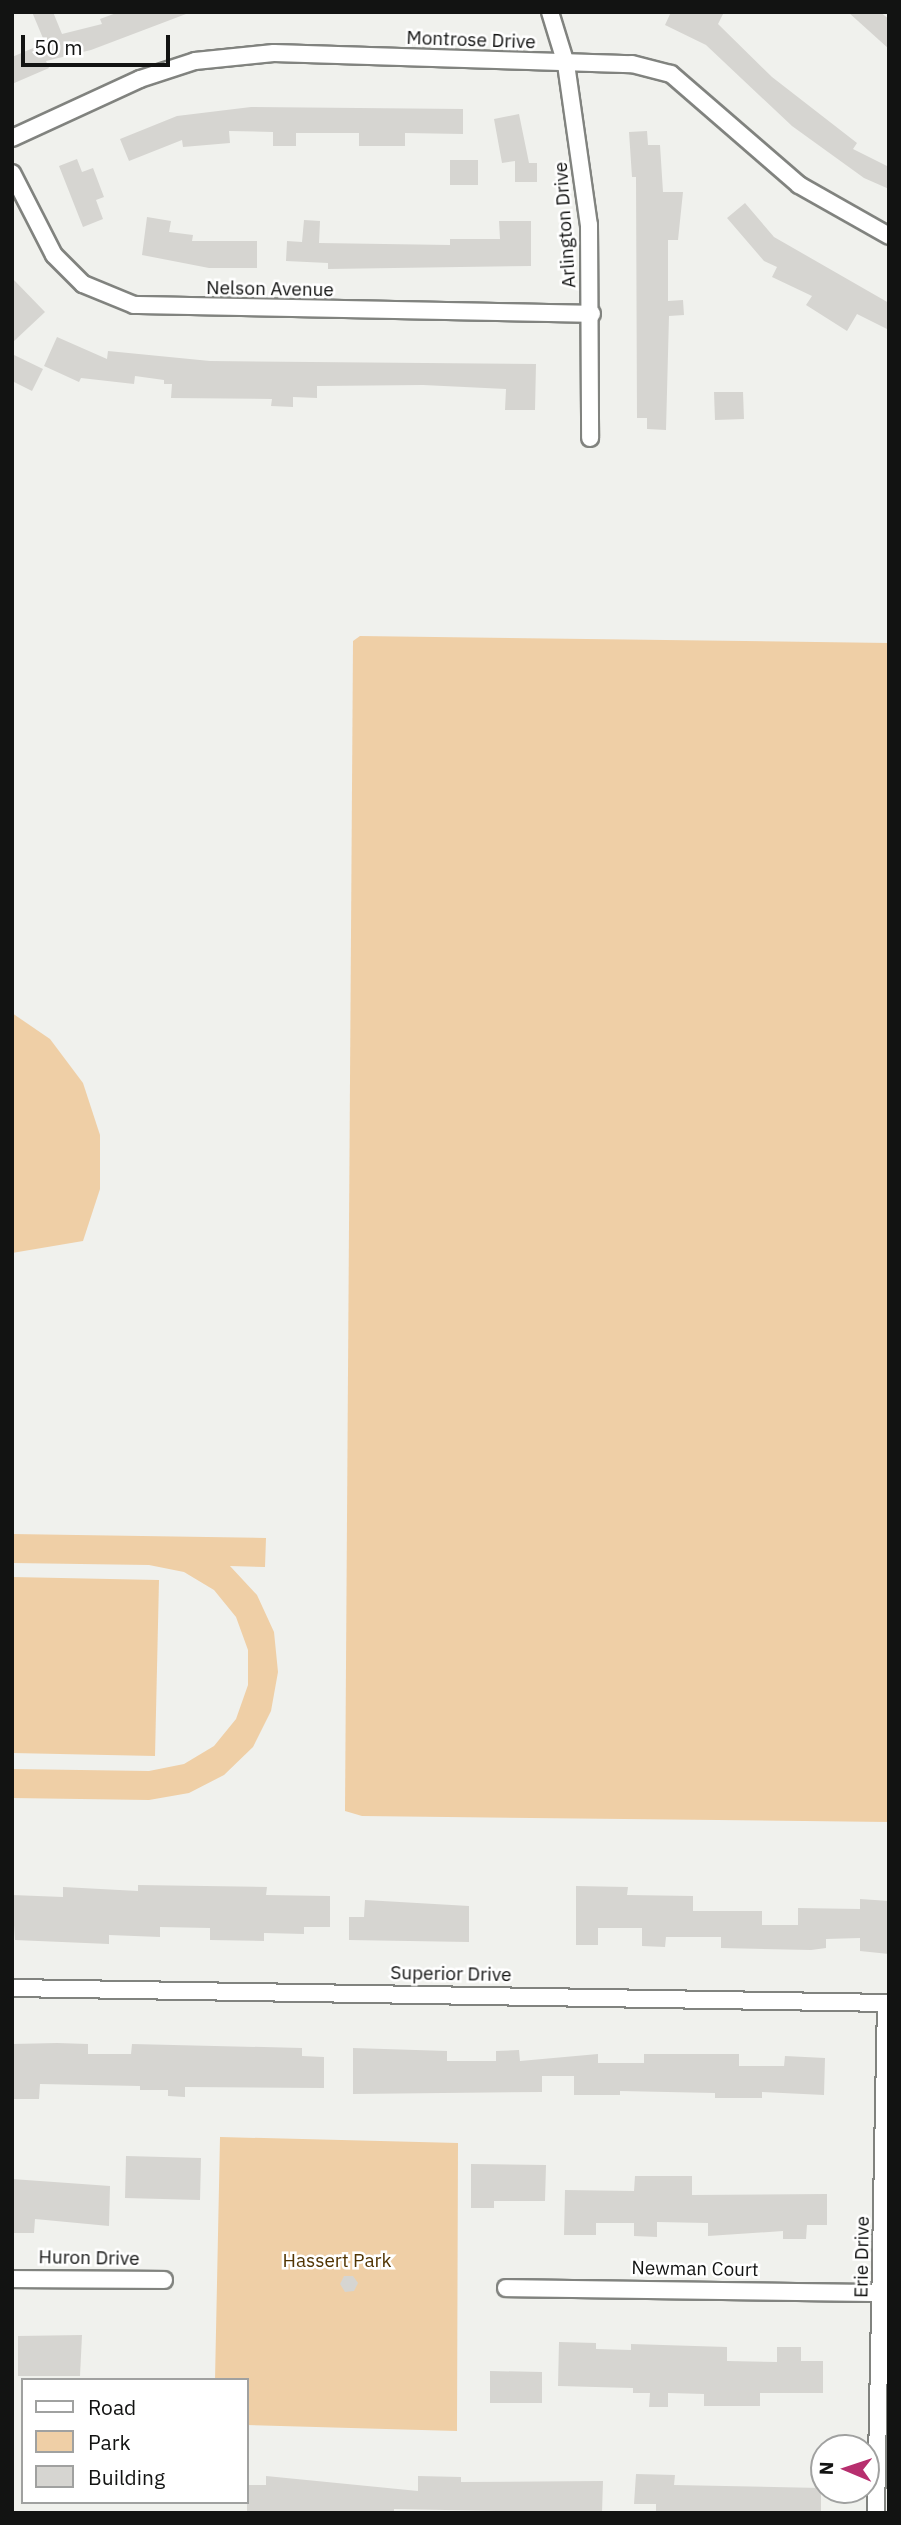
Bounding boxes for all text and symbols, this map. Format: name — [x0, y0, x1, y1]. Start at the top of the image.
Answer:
scale bar — [24, 21, 173, 65]
street label: Montrose Drive — [406, 26, 536, 54]
text: 50 m — [34, 33, 83, 61]
street label: Arlington Drive — [549, 161, 581, 289]
street label: Nelson Avenue — [206, 276, 334, 302]
street label: Superior Drive — [390, 1962, 512, 1986]
street label: Erie Drive — [850, 2216, 874, 2298]
street label: Huron Drive — [38, 2246, 140, 2270]
park label: Hassert Park — [282, 2250, 392, 2272]
street label: Newman Court — [631, 2256, 759, 2282]
legend — [21, 2378, 248, 2504]
text: Road — [88, 2393, 136, 2421]
text: Park — [88, 2428, 131, 2456]
north arrow — [810, 2434, 880, 2504]
text: N — [814, 2461, 838, 2476]
text: Building — [88, 2463, 165, 2491]

